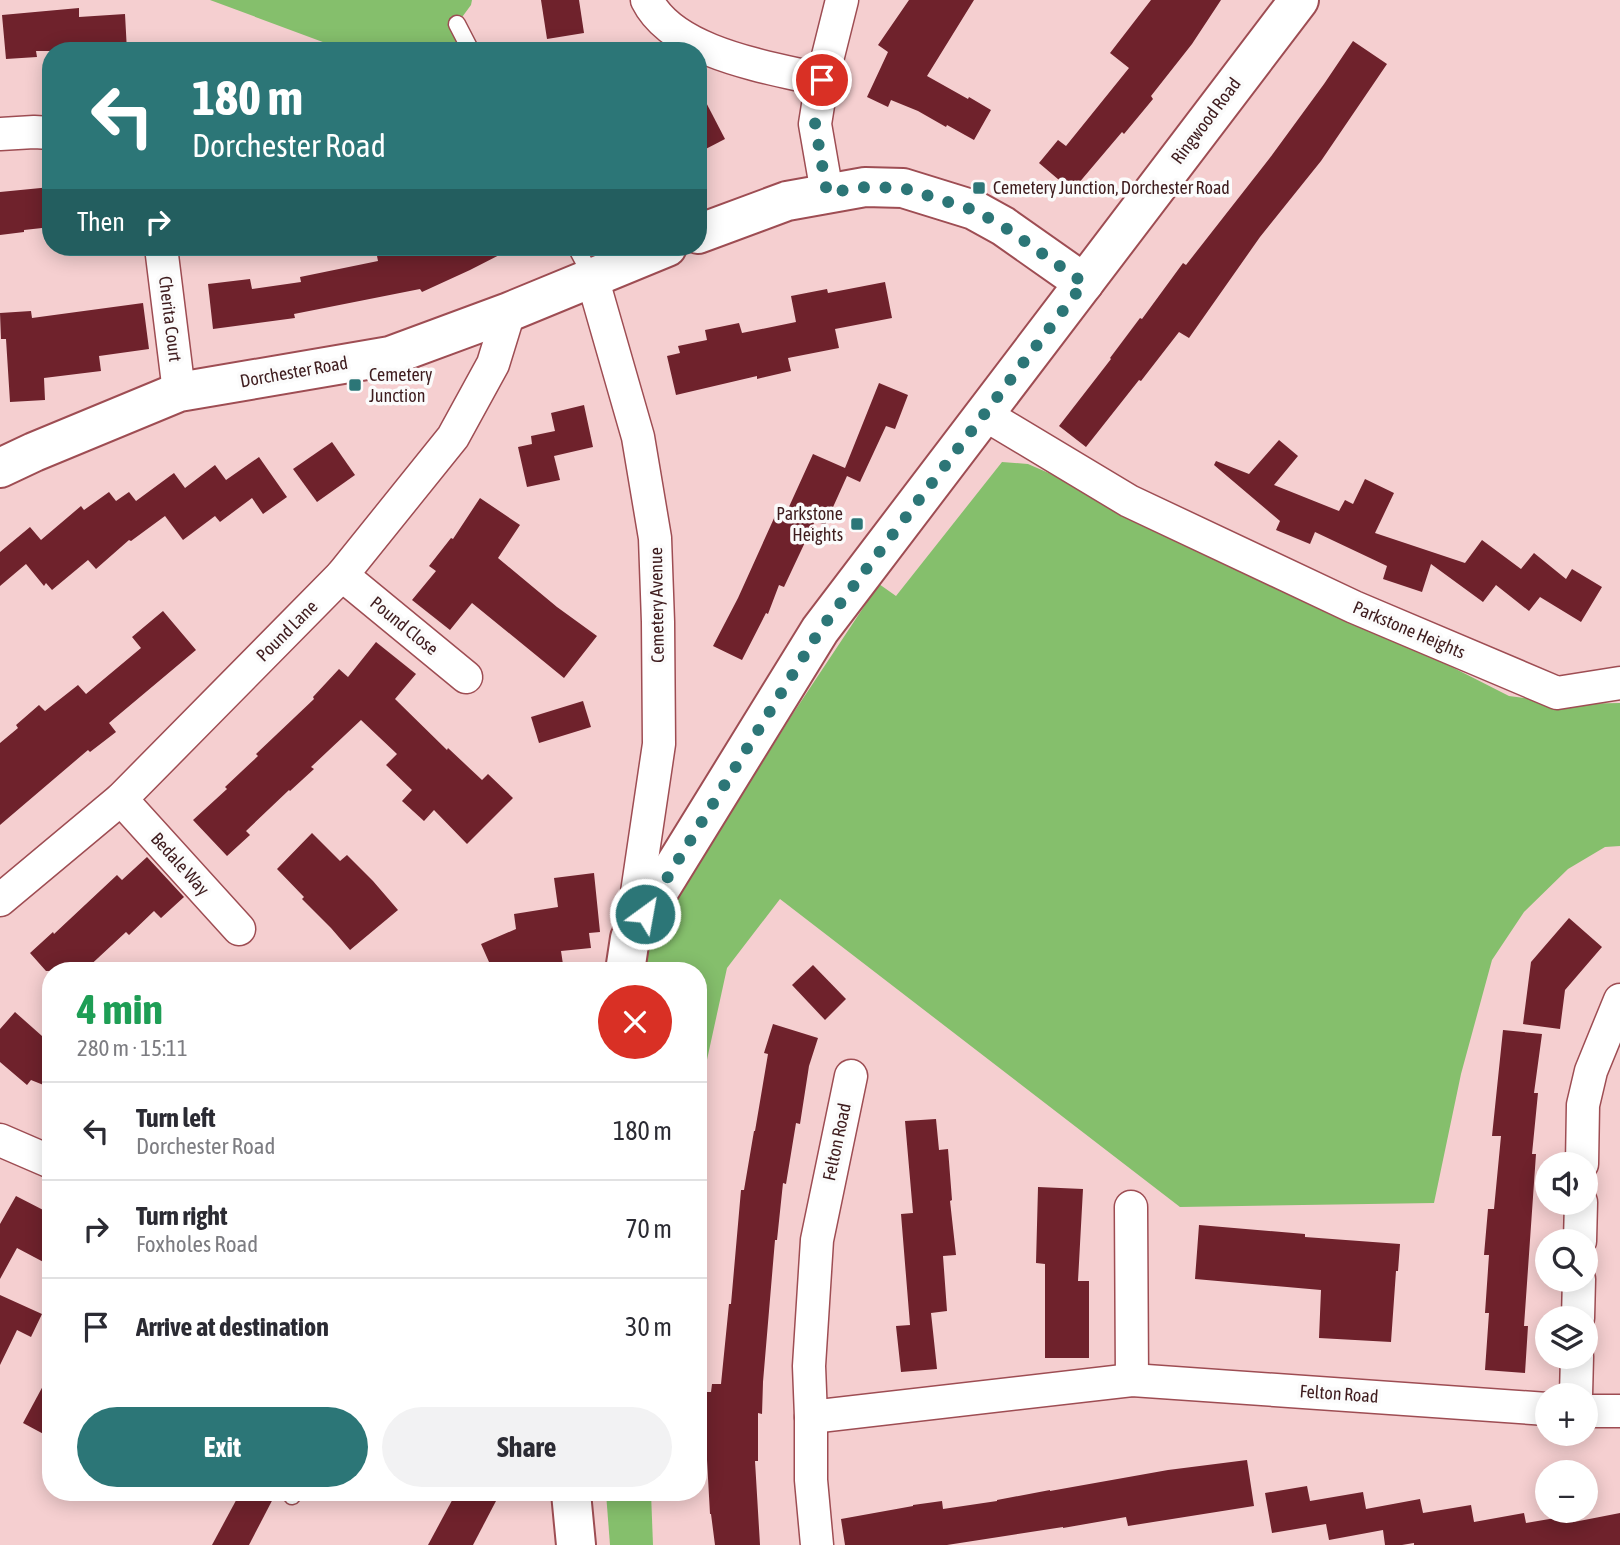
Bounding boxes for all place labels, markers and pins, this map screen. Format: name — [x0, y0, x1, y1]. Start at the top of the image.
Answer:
pin — [792, 50, 852, 110]
place label: Cemetery Junction, Dorchester Road — [993, 177, 1230, 198]
marker: Cemetery Junction, Dorchester Road — [971, 180, 987, 196]
place label: Cemetery Junction — [369, 364, 432, 406]
marker: Cemetery Junction — [347, 377, 363, 393]
place label: Parkstone Heights — [776, 503, 843, 545]
marker: Parkstone Heights — [849, 516, 865, 532]

